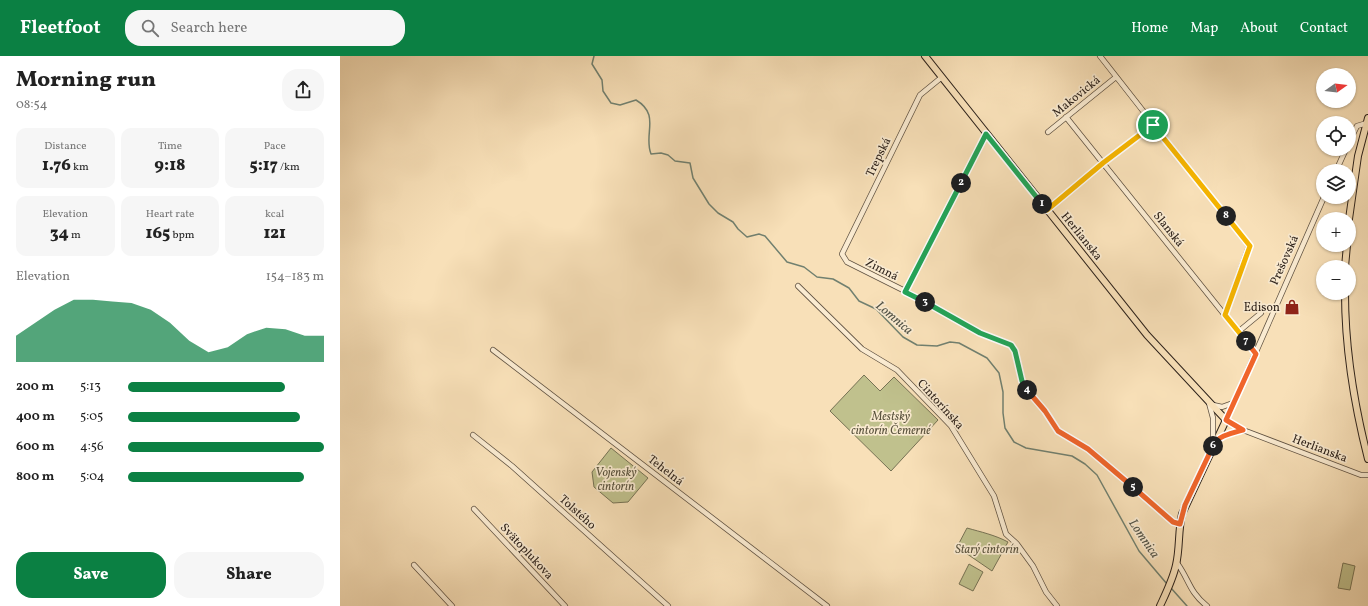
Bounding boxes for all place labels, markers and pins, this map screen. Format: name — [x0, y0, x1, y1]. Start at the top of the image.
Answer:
pin — [1136, 108, 1170, 142]
pin: 2 — [951, 173, 971, 193]
pin: 1 — [1032, 194, 1052, 214]
pin: 8 — [1216, 206, 1236, 226]
pin: 3 — [915, 292, 935, 312]
shop icon: Edison — [1283, 298, 1301, 316]
place label: Edison — [1244, 300, 1280, 316]
pin: 7 — [1236, 331, 1256, 351]
pin: 4 — [1017, 380, 1037, 400]
pin: 6 — [1203, 436, 1223, 456]
pin: 5 — [1123, 477, 1143, 497]

